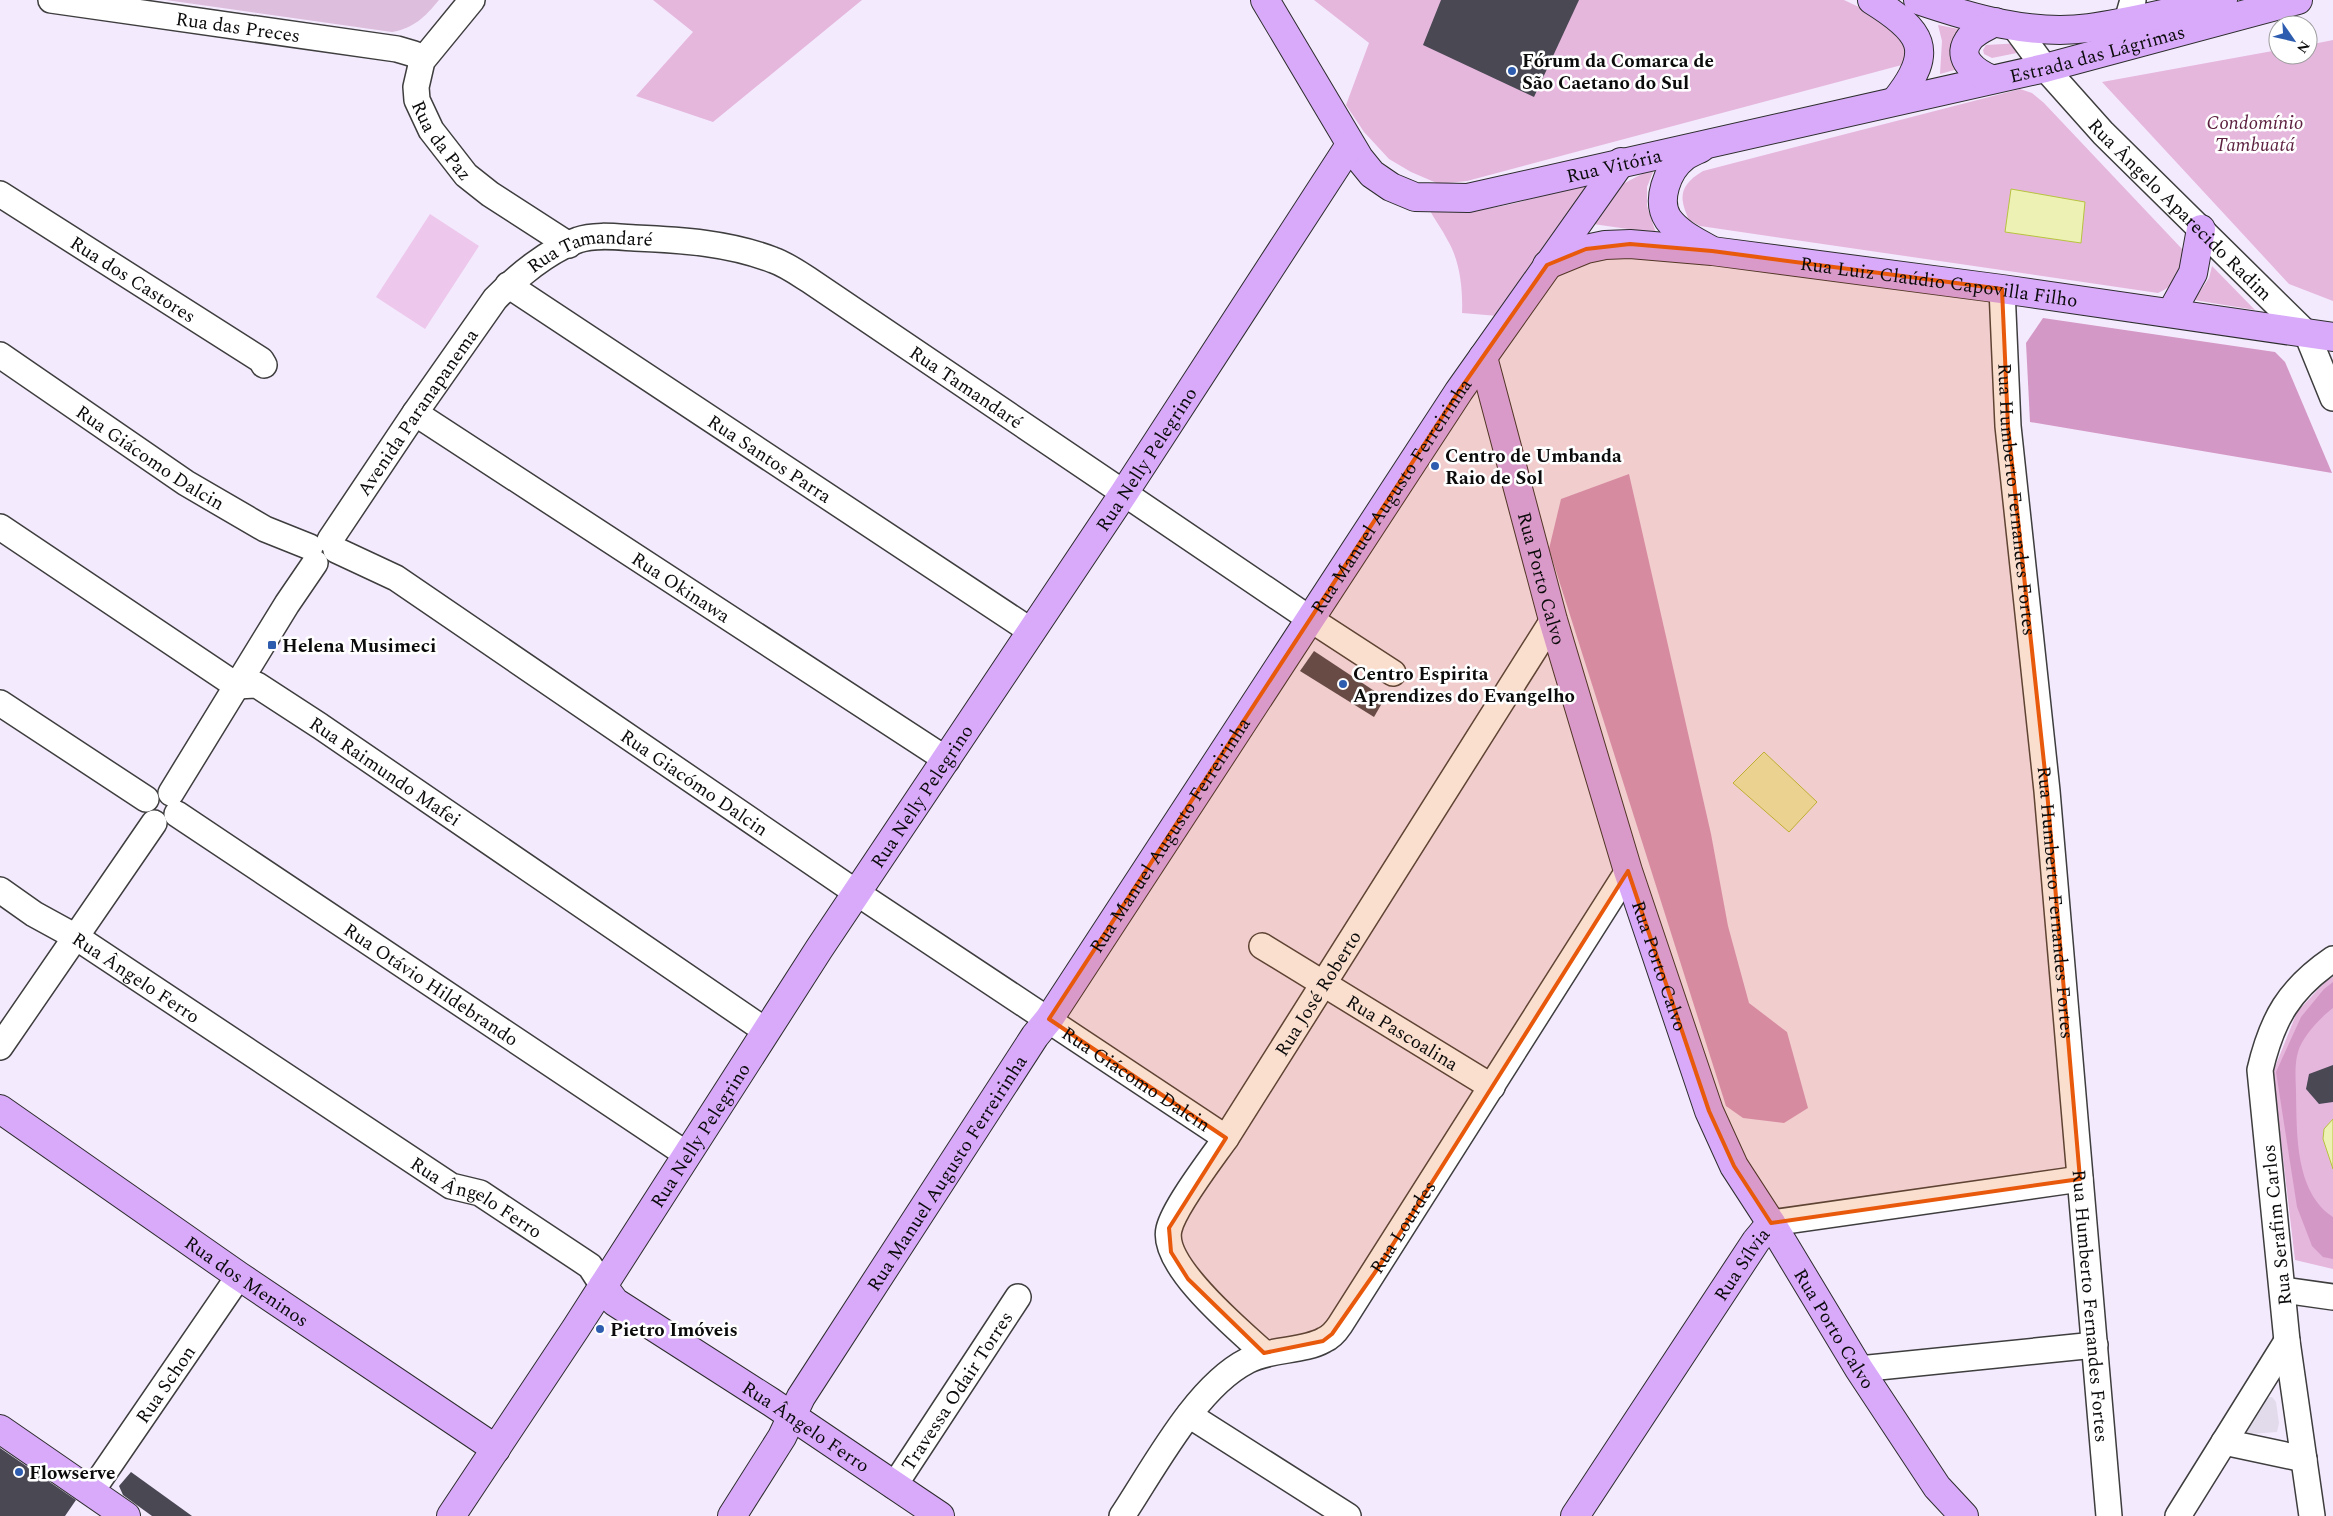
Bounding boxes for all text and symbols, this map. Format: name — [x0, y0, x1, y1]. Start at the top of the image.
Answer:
street label: Rua das Preces — [174, 5, 302, 51]
north arrow — [2268, 15, 2318, 65]
street label: Estrada das Lágrimas — [2007, 18, 2189, 92]
text: N — [2291, 36, 2315, 58]
place label: Fórum da Comarca de São Caetano do Sul — [1522, 47, 1714, 98]
marker: Fórum da Comarca de São Caetano do Sul — [1506, 65, 1518, 77]
street label: Rua da Paz — [403, 96, 478, 187]
park label: Condomínio Tambuatá — [2206, 109, 2304, 160]
street label: Rua Ângelo Aparecido Radim — [2080, 112, 2278, 308]
street label: Rua Vitória — [1564, 142, 1665, 191]
street label: Rua Tamandaré — [521, 223, 653, 281]
street label: Rua dos Castores — [64, 229, 201, 331]
street label: Rua Luiz Claúdio Capovilla Filho — [1798, 250, 2080, 316]
street label: Avenida Paranapanema — [350, 322, 487, 502]
street label: Rua Tamandaré — [903, 339, 1028, 437]
street label: Rua Humberto Fernandes Fortes — [1989, 362, 2043, 637]
street label: Rua Manuel Augusto Ferreirinha — [1304, 372, 1480, 620]
street label: Rua Nelly Pelegrino — [1089, 382, 1205, 538]
street label: Rua Giácomo Dalcin — [69, 398, 230, 518]
street label: Rua Santos Parra — [701, 408, 838, 512]
place label: Centro de Umbanda Raio de Sol — [1445, 442, 1622, 493]
marker: Centro de Umbanda Raio de Sol — [1429, 460, 1441, 472]
street label: Rua Porto Calvo — [1509, 509, 1573, 649]
street label: Rua Okinawa — [625, 545, 736, 631]
place label: Helena Musimeci — [282, 632, 436, 661]
marker: Helena Musimeci — [266, 639, 278, 651]
place label: Centro Espirita Aprendizes do Evangelho — [1353, 660, 1575, 711]
marker: Centro Espirita Aprendizes do Evangelho — [1337, 678, 1349, 690]
street label: Rua Raimundo Mafei — [303, 710, 466, 834]
street label: Rua Manuel Augusto Ferreirinha — [1083, 711, 1259, 959]
street label: Rua Nelly Pelegrino — [864, 719, 981, 875]
street label: Rua Giacómo Dalcin — [614, 722, 774, 844]
street label: Rua Humberto Fernandes Fortes — [2028, 765, 2081, 1040]
street label: Rua Porto Calvo — [1623, 897, 1694, 1035]
street label: Rua Otávio Hildebrando — [337, 916, 524, 1054]
street label: Rua Ângelo Ferro — [66, 925, 205, 1031]
street label: Rua José Roberto — [1268, 925, 1369, 1063]
street label: Rua Pascoalina — [1340, 988, 1464, 1079]
street label: Rua Giácomo Dalcin — [1055, 1020, 1216, 1140]
street label: Rua Manuel Augusto Ferreirinha — [860, 1049, 1035, 1298]
street label: Rua Nelly Pelegrino — [644, 1057, 758, 1214]
street label: Rua Serafim Carlos — [2255, 1143, 2300, 1307]
street label: Rua Ângelo Ferro — [404, 1150, 548, 1246]
street label: Rua Humberto Fernandes Fortes — [2063, 1168, 2116, 1444]
street label: Rua Lourdes — [1363, 1175, 1444, 1280]
street label: Rua Sílvia — [1707, 1221, 1778, 1307]
street label: Rua dos Meninos — [178, 1229, 314, 1335]
street label: Rua Porto Calvo — [1786, 1263, 1881, 1395]
street label: Travessa Odair Torres — [895, 1306, 1021, 1477]
place label: Pietro Imóveis — [610, 1316, 738, 1345]
marker: Pietro Imóveis — [594, 1323, 606, 1335]
street label: Rua Schon — [129, 1340, 203, 1430]
street label: Rua Ângelo Ferro — [736, 1374, 875, 1481]
place label: Flowserve — [29, 1459, 116, 1488]
marker: Flowserve — [13, 1466, 25, 1478]

